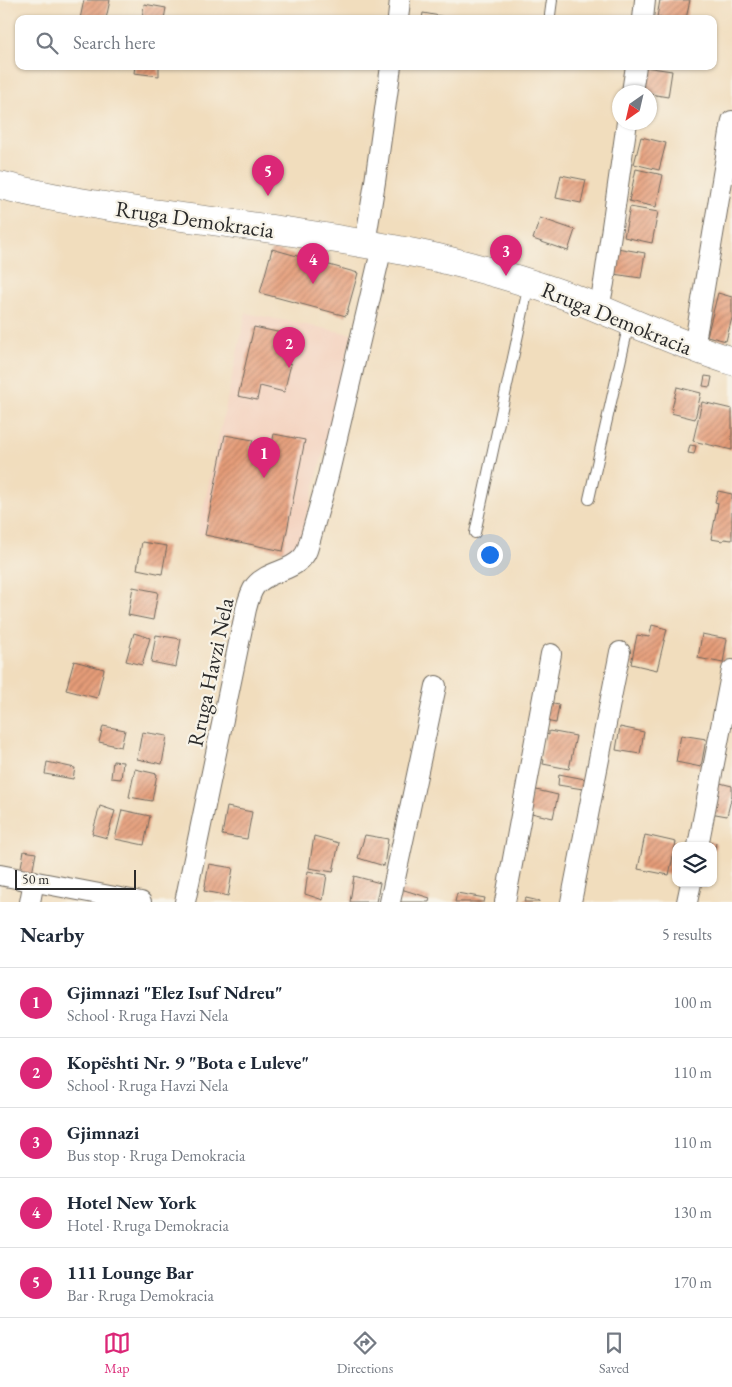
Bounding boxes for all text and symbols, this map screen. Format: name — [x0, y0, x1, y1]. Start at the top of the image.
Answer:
search box — [15, 15, 717, 70]
icon: search — [33, 29, 61, 57]
text: Search here — [73, 30, 155, 55]
north arrow — [612, 85, 657, 130]
pin: 5 — [252, 155, 284, 196]
street label: Rruga Demokracia — [114, 194, 276, 245]
pin: 3 — [490, 235, 522, 276]
pin: 4 — [297, 243, 329, 284]
street label: Rruga Demokracia — [537, 275, 697, 362]
pin: 2 — [273, 327, 305, 368]
pin: 1 — [248, 437, 280, 478]
your location — [477, 542, 503, 568]
street label: Rruga Havzi Nela — [181, 595, 240, 749]
map controls — [672, 842, 717, 887]
button: layers — [672, 842, 717, 887]
scale bar — [15, 867, 136, 890]
text: 50 m — [22, 870, 49, 888]
text: Nearby — [20, 921, 84, 948]
text: 5 results — [662, 924, 712, 945]
text: Gjimnazi "Elez Isuf Ndreu" — [67, 980, 283, 1005]
text: 1 — [32, 992, 40, 1013]
text: 100 m — [673, 992, 712, 1013]
text: School · Rruga Havzi Nela — [67, 1005, 228, 1026]
text: Kopështi Nr. 9 "Bota e Luleve" — [67, 1050, 309, 1075]
text: 2 — [32, 1062, 40, 1083]
text: 110 m — [673, 1062, 712, 1083]
text: School · Rruga Havzi Nela — [67, 1075, 228, 1096]
text: Gjimnazi — [67, 1120, 139, 1145]
text: 3 — [32, 1132, 40, 1153]
text: 110 m — [673, 1132, 712, 1153]
text: Bus stop · Rruga Demokracia — [67, 1145, 245, 1166]
text: Hotel New York — [67, 1190, 196, 1215]
text: 4 — [32, 1202, 40, 1223]
text: 130 m — [673, 1202, 712, 1223]
text: Hotel · Rruga Demokracia — [67, 1215, 229, 1236]
text: 111 Lounge Bar — [67, 1260, 194, 1285]
text: 5 — [32, 1272, 40, 1293]
text: 170 m — [673, 1272, 712, 1293]
text: Bar · Rruga Demokracia — [67, 1285, 214, 1306]
tab: Map — [103, 1329, 131, 1377]
tab: Directions — [337, 1329, 393, 1377]
tab: Saved — [599, 1329, 629, 1377]

